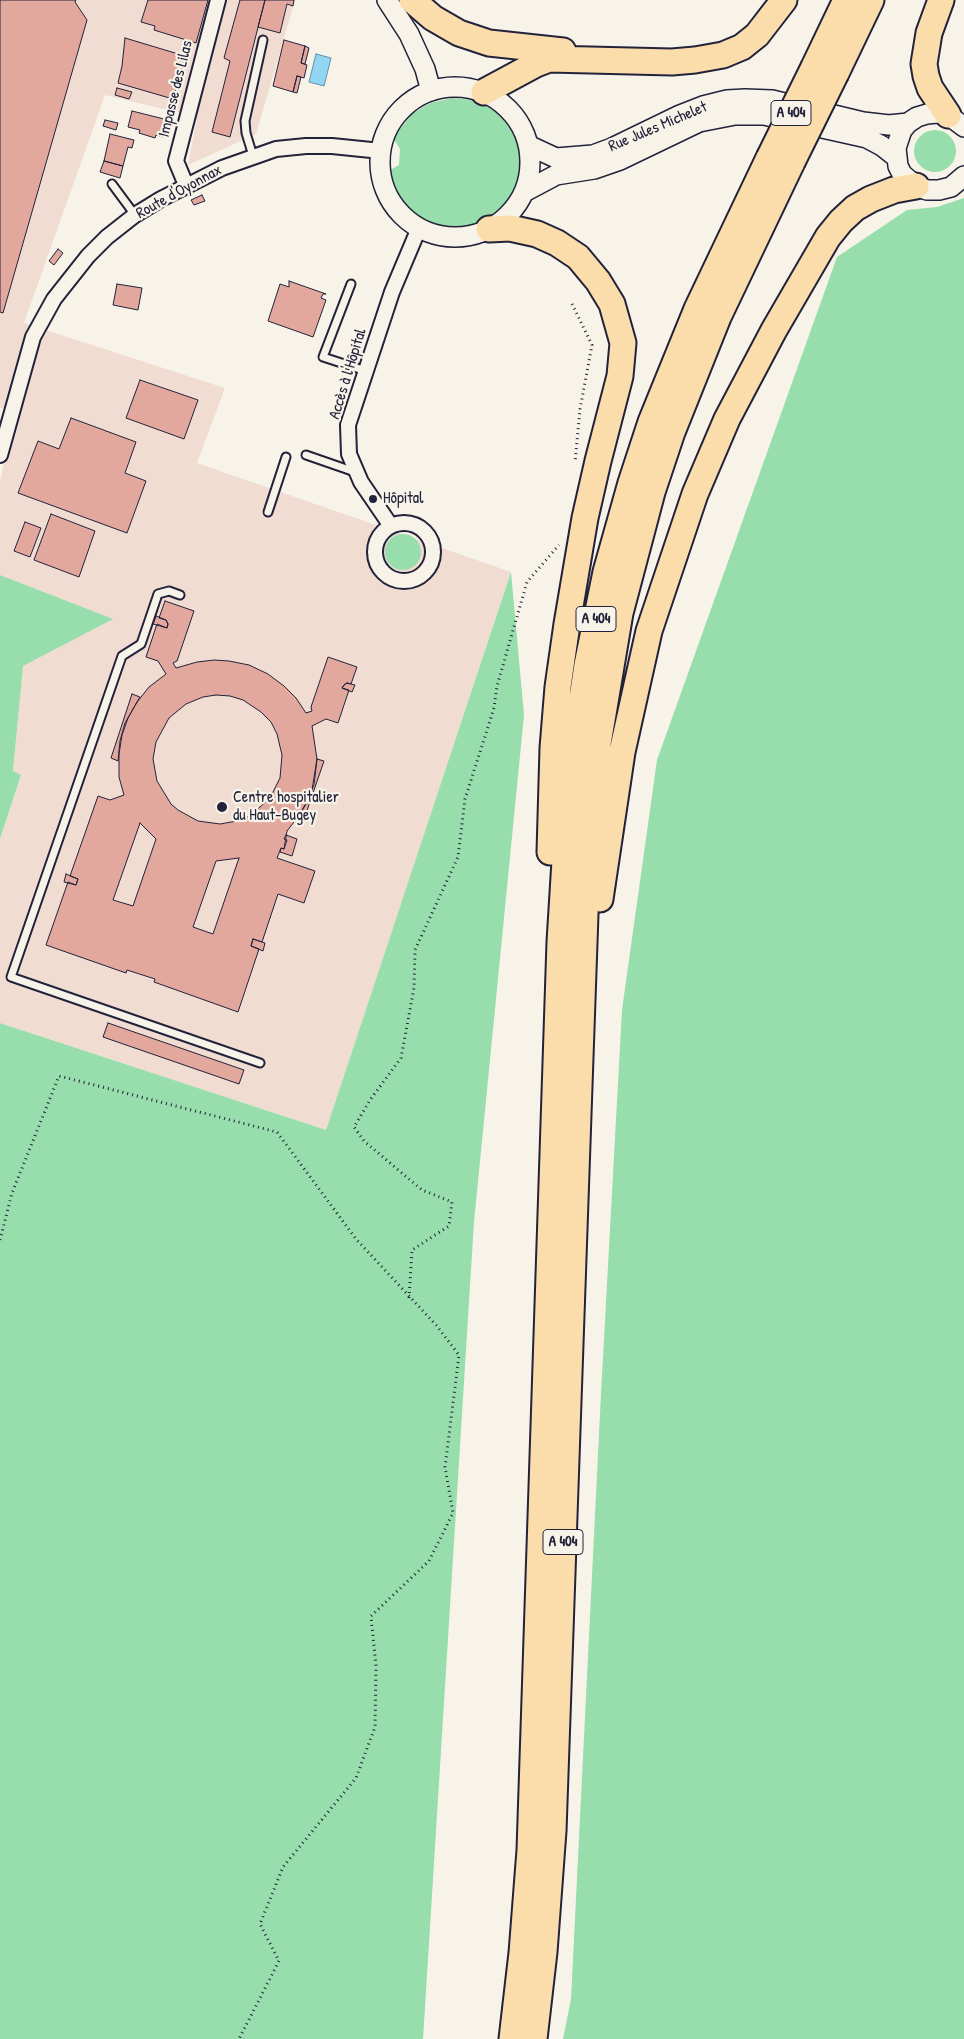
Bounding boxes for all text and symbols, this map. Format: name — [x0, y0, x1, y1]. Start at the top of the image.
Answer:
street label: Impasse des Lilas — [155, 39, 197, 139]
street label: Rue Jules Michelet — [606, 98, 710, 156]
road number: A 404 — [771, 100, 811, 126]
street label: Route d'Oyonnax — [133, 161, 225, 223]
street label: Accès à l'Hôpital — [325, 326, 371, 422]
place label: Hôpital — [383, 489, 423, 509]
marker: Hôpital — [367, 493, 379, 505]
road number: A 404 — [576, 606, 616, 632]
place label: Centre hospitalier du Haut-Bugey — [233, 788, 339, 826]
marker: Centre hospitalier du Haut-Bugey — [215, 800, 229, 814]
road number: A 404 — [543, 1530, 583, 1554]

